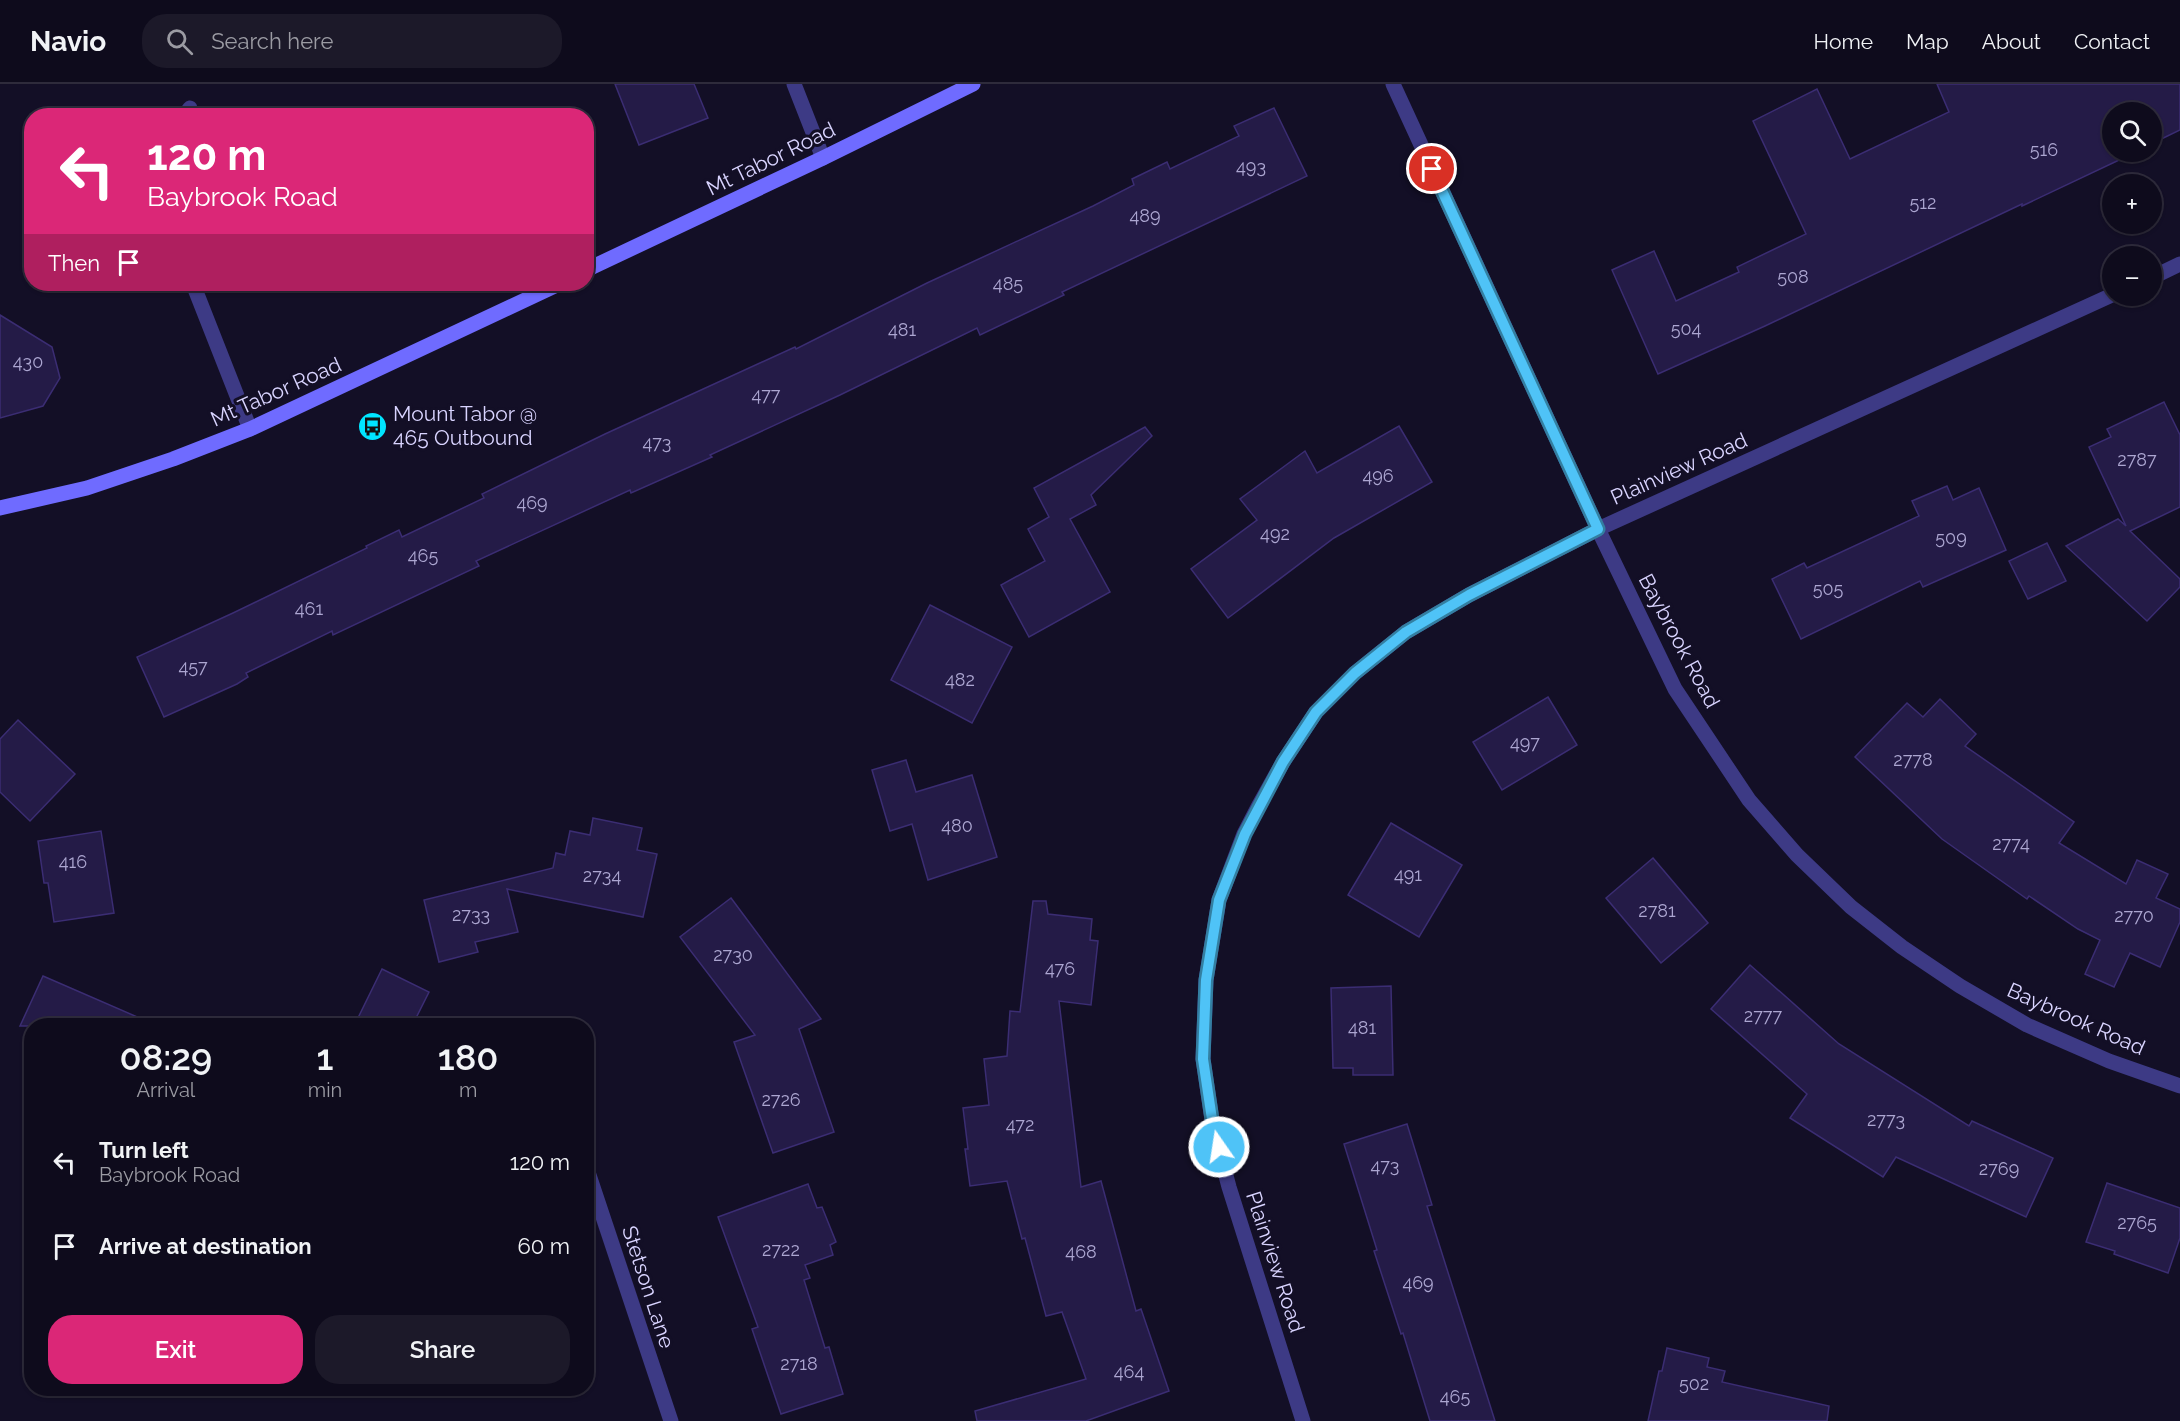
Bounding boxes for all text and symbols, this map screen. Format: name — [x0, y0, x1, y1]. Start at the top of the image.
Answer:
search box — [142, 14, 562, 68]
text: Navio — [30, 25, 106, 58]
icon: search — [163, 25, 196, 58]
text: Search here — [211, 28, 333, 54]
text: Home — [1814, 29, 1873, 54]
text: Map — [1906, 29, 1949, 54]
text: About — [1982, 29, 2041, 54]
text: Contact — [2074, 29, 2150, 54]
map controls — [2102, 102, 2162, 306]
button: search — [2102, 102, 2162, 162]
street label: Mt Tabor Road — [702, 117, 839, 201]
text: 120 m — [147, 131, 266, 180]
icon: left — [48, 132, 126, 210]
house number: 516 — [2030, 139, 2058, 160]
pin — [1406, 143, 1457, 194]
icon: arrive — [1415, 152, 1448, 185]
house number: 493 — [1236, 156, 1266, 177]
button: + — [2102, 174, 2162, 234]
text: Baybrook Road — [147, 181, 338, 212]
house number: 512 — [1910, 192, 1936, 213]
house number: 489 — [1129, 205, 1161, 226]
icon: arrive — [112, 246, 145, 279]
button: − — [2102, 246, 2162, 306]
text: Then — [48, 250, 100, 276]
house number: 508 — [1777, 266, 1809, 287]
house number: 485 — [993, 273, 1023, 294]
house number: 504 — [1671, 318, 1701, 339]
house number: 481 — [888, 319, 916, 340]
house number: 430 — [13, 351, 43, 372]
street label: Mt Tabor Road — [207, 352, 345, 431]
house number: 477 — [752, 384, 781, 405]
place label: Mount Tabor @ 465 Outbound — [393, 401, 537, 450]
bus stop icon: Mount Tabor @ 465 Outbound — [356, 410, 388, 442]
street label: Plainview Road — [1607, 427, 1751, 510]
house number: 473 — [643, 432, 671, 453]
house number: 2787 — [2117, 449, 2157, 470]
house number: 496 — [1362, 465, 1394, 486]
house number: 469 — [516, 492, 548, 513]
house number: 492 — [1260, 523, 1290, 544]
house number: 509 — [1935, 527, 1967, 548]
house number: 465 — [408, 545, 438, 566]
street label: Baybrook Road — [1634, 569, 1725, 712]
house number: 505 — [1813, 578, 1844, 599]
house number: 461 — [295, 598, 323, 619]
house number: 457 — [178, 656, 208, 677]
house number: 482 — [945, 669, 975, 690]
house number: 497 — [1510, 732, 1540, 753]
house number: 2778 — [1893, 749, 1933, 770]
house number: 480 — [941, 815, 973, 836]
house number: 2774 — [1992, 833, 2030, 854]
house number: 416 — [59, 851, 87, 872]
house number: 491 — [1394, 864, 1422, 885]
house number: 2734 — [583, 865, 621, 886]
house number: 2781 — [1638, 900, 1676, 921]
house number: 2733 — [452, 904, 490, 925]
house number: 2770 — [2114, 905, 2154, 926]
house number: 2730 — [713, 944, 753, 965]
house number: 476 — [1045, 958, 1075, 979]
street label: Baybrook Road — [2003, 977, 2149, 1060]
house number: 2777 — [1744, 1005, 1782, 1026]
house number: 481 — [1348, 1017, 1376, 1038]
text: 08:29 — [120, 1036, 212, 1078]
text: 1 — [317, 1036, 334, 1078]
text: 180 — [438, 1036, 498, 1078]
text: Arrival — [137, 1078, 195, 1102]
text: min — [308, 1078, 342, 1102]
text: m — [459, 1078, 477, 1102]
house number: 2726 — [761, 1089, 801, 1110]
house number: 2773 — [1867, 1109, 1905, 1130]
house number: 472 — [1006, 1114, 1034, 1135]
position arrow — [1187, 1115, 1251, 1179]
text: Turn left — [99, 1137, 189, 1163]
icon: left — [48, 1146, 81, 1179]
text: 120 m — [510, 1149, 570, 1175]
house number: 473 — [1371, 1155, 1399, 1176]
house number: 2769 — [1979, 1158, 2019, 1179]
text: Baybrook Road — [99, 1163, 240, 1187]
street label: Plainview Road — [1241, 1188, 1310, 1336]
house number: 2765 — [2117, 1212, 2157, 1233]
street label: Stetson Lane — [617, 1223, 680, 1351]
icon: arrive — [48, 1230, 81, 1263]
text: Arrive at destination — [99, 1233, 312, 1259]
text: 60 m — [517, 1233, 570, 1259]
house number: 2722 — [762, 1239, 800, 1260]
house number: 468 — [1065, 1241, 1097, 1262]
house number: 469 — [1402, 1272, 1434, 1293]
button: Exit — [48, 1315, 303, 1384]
button: Share — [315, 1315, 570, 1384]
house number: 2718 — [780, 1353, 818, 1374]
house number: 464 — [1114, 1361, 1144, 1382]
house number: 502 — [1679, 1373, 1709, 1394]
house number: 465 — [1440, 1386, 1470, 1407]

